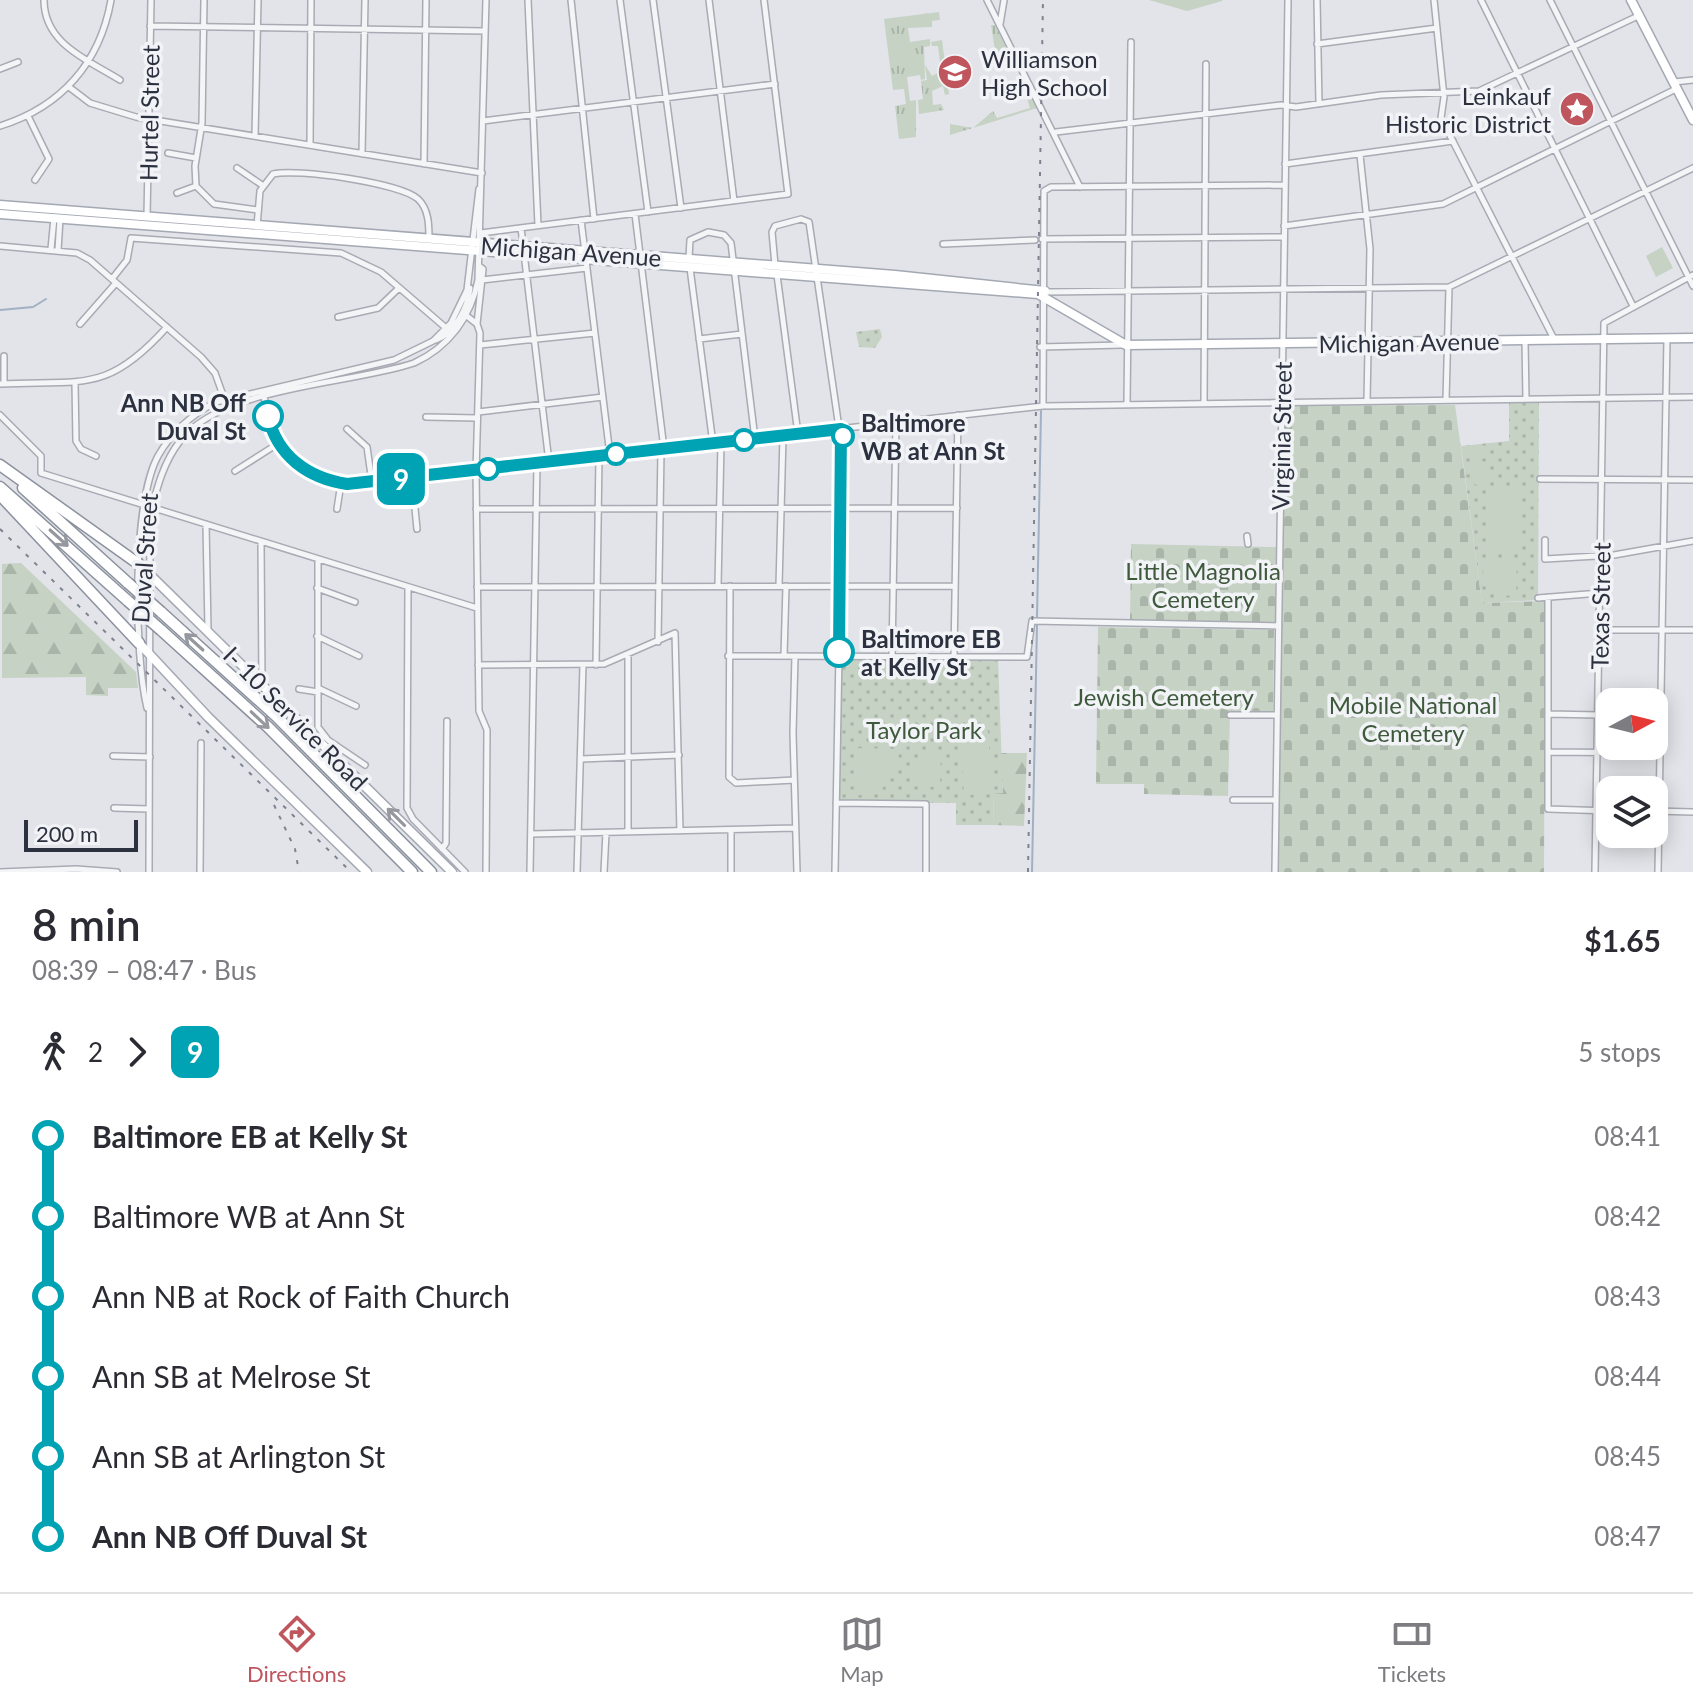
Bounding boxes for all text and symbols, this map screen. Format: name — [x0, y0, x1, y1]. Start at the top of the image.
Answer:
street label: Hurtel Street — [133, 44, 165, 181]
place label: Williamson High School — [981, 44, 1108, 101]
school or university icon: Williamson High School — [936, 53, 974, 91]
place label: Leinkauf Historic District — [1385, 81, 1552, 138]
place icon: Leinkauf Historic District — [1558, 90, 1596, 128]
street label: Michigan Avenue — [480, 230, 662, 272]
street label: Michigan Avenue — [1318, 326, 1500, 358]
street label: Virginia Street — [1265, 361, 1297, 511]
place label: Ann NB Off Duval St — [120, 388, 247, 445]
marker: Ann NB Off Duval St — [253, 401, 283, 431]
place label: Baltimore WB at Ann St — [861, 408, 1005, 465]
marker: Baltimore WB at Ann St — [832, 425, 854, 447]
unlabelled marker — [733, 429, 755, 451]
unlabelled marker — [605, 443, 627, 465]
line badge: 9 — [375, 453, 427, 505]
unlabelled marker — [477, 458, 499, 480]
text: 9 — [393, 462, 409, 496]
street label: Duval Street — [125, 492, 163, 624]
one-way arrow — [48, 529, 68, 547]
street label: Texas Street — [1584, 542, 1616, 670]
park label: Little Magnolia Cemetery — [1125, 556, 1281, 613]
place label: Baltimore EB at Kelly St — [861, 624, 1001, 681]
one-way arrow — [185, 634, 205, 652]
marker: Baltimore EB at Kelly St — [824, 637, 854, 667]
street label: I- 10 Service Road — [218, 640, 374, 796]
park label: Jewish Cemetery — [1074, 682, 1255, 711]
north arrow — [1596, 688, 1668, 760]
map controls — [1596, 688, 1668, 848]
park label: Mobile National Cemetery — [1329, 690, 1497, 747]
one-way arrow — [250, 711, 270, 729]
park label: Taylor Park — [866, 715, 983, 744]
button: layers — [1596, 776, 1668, 848]
one-way arrow — [387, 808, 406, 827]
scale bar — [24, 816, 138, 852]
text: 200 m — [36, 820, 98, 847]
text: 8 min — [32, 898, 141, 950]
text: $1.65 — [1584, 922, 1661, 958]
text: 08:39 – 08:47 · Bus — [32, 954, 256, 986]
icon: walk — [32, 1030, 76, 1074]
icon: forward — [115, 1030, 159, 1074]
text: 9 — [187, 1035, 203, 1069]
text: 2 — [88, 1036, 103, 1068]
text: 5 stops — [1578, 1036, 1661, 1068]
text: Baltimore EB at Kelly St — [92, 1118, 407, 1154]
text: 08:41 — [1594, 1120, 1661, 1152]
text: Baltimore WB at Ann St — [92, 1198, 405, 1234]
text: 08:42 — [1594, 1200, 1661, 1232]
text: Ann NB at Rock of Faith Church — [92, 1278, 510, 1314]
text: 08:43 — [1594, 1280, 1661, 1312]
text: Ann SB at Melrose St — [92, 1358, 370, 1394]
text: 08:44 — [1594, 1360, 1661, 1392]
text: Ann SB at Arlington St — [92, 1438, 385, 1474]
text: 08:45 — [1594, 1440, 1661, 1472]
text: Ann NB Off Duval St — [92, 1518, 367, 1554]
text: 08:47 — [1594, 1520, 1661, 1552]
tab: Directions — [247, 1612, 346, 1687]
tab: Map — [840, 1612, 884, 1687]
tab: Tickets — [1378, 1612, 1446, 1687]

